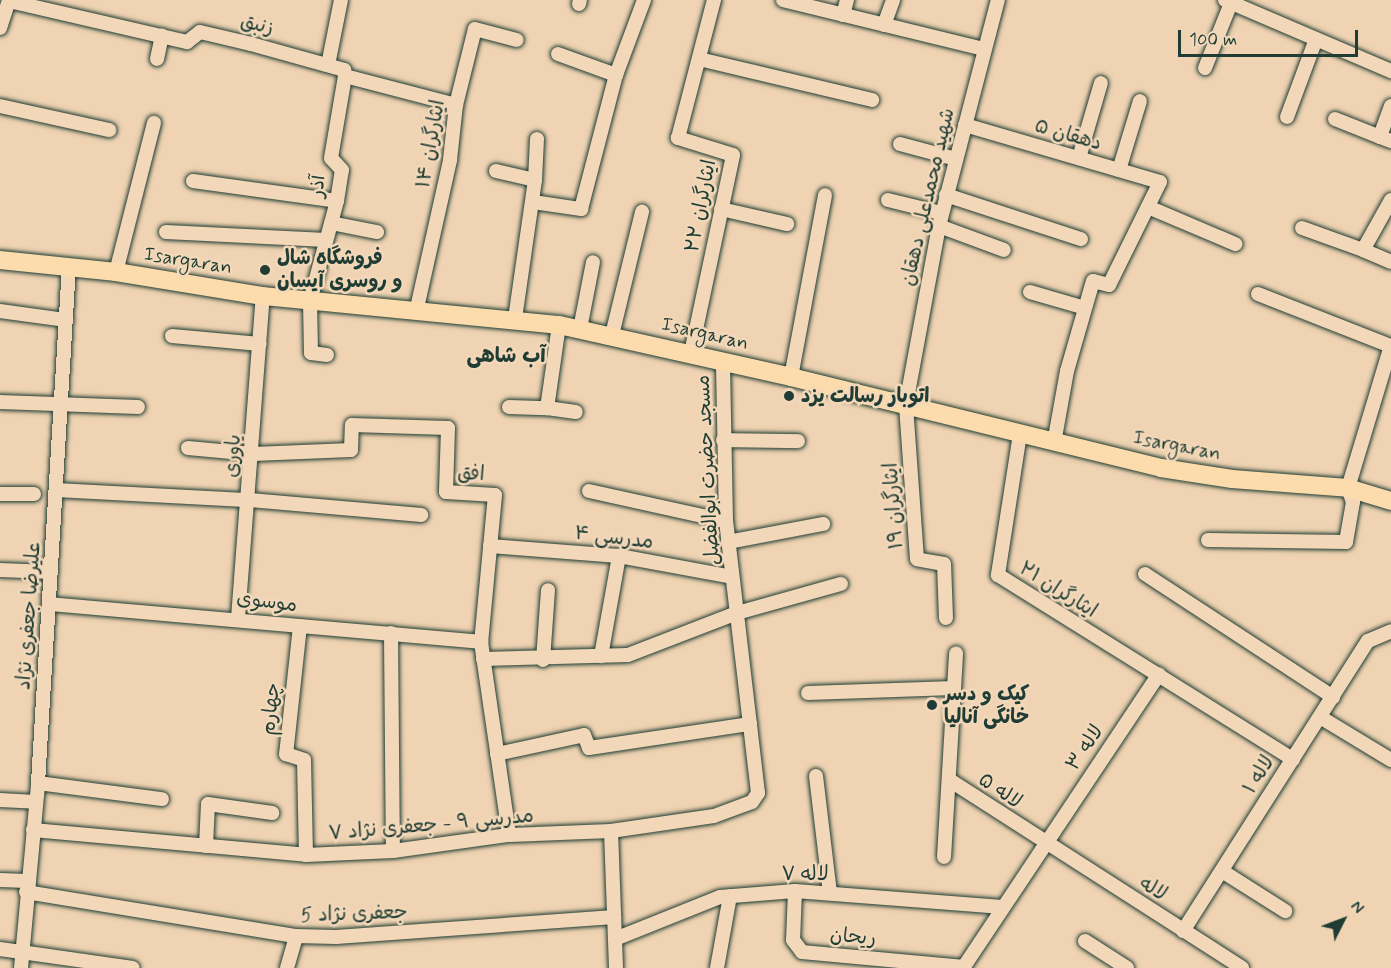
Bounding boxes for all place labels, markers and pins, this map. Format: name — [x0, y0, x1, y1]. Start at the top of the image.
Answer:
place label: فروشگاه شال و روسری آیسان — [277, 246, 402, 293]
marker: فروشگاه شال و روسری آیسان — [258, 263, 272, 277]
place label: اتوبار رسالت یزد — [801, 384, 929, 408]
marker: اتوبار رسالت یزد — [782, 389, 796, 403]
place label: کیک و دسر خانگی آنالیا — [944, 682, 1029, 729]
marker: کیک و دسر خانگی آنالیا — [925, 698, 939, 712]

